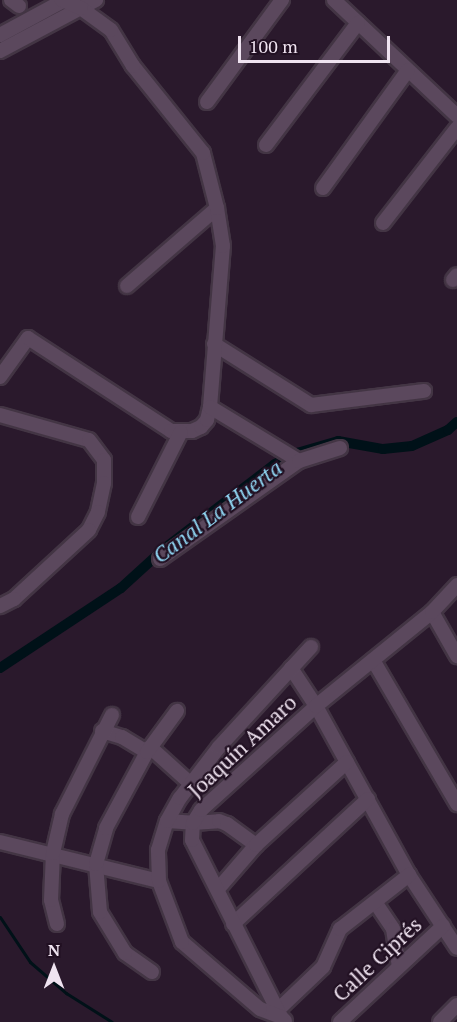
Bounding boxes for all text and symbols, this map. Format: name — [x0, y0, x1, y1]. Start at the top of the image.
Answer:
scale bar — [241, 24, 392, 62]
text: 100 m — [249, 34, 298, 58]
water label: Canal La Huerta — [147, 454, 287, 568]
street label: Joaquín Amaro — [182, 689, 302, 803]
street label: Calle Ciprés — [327, 912, 427, 1006]
north arrow — [24, 938, 84, 998]
text: N — [48, 939, 60, 961]

